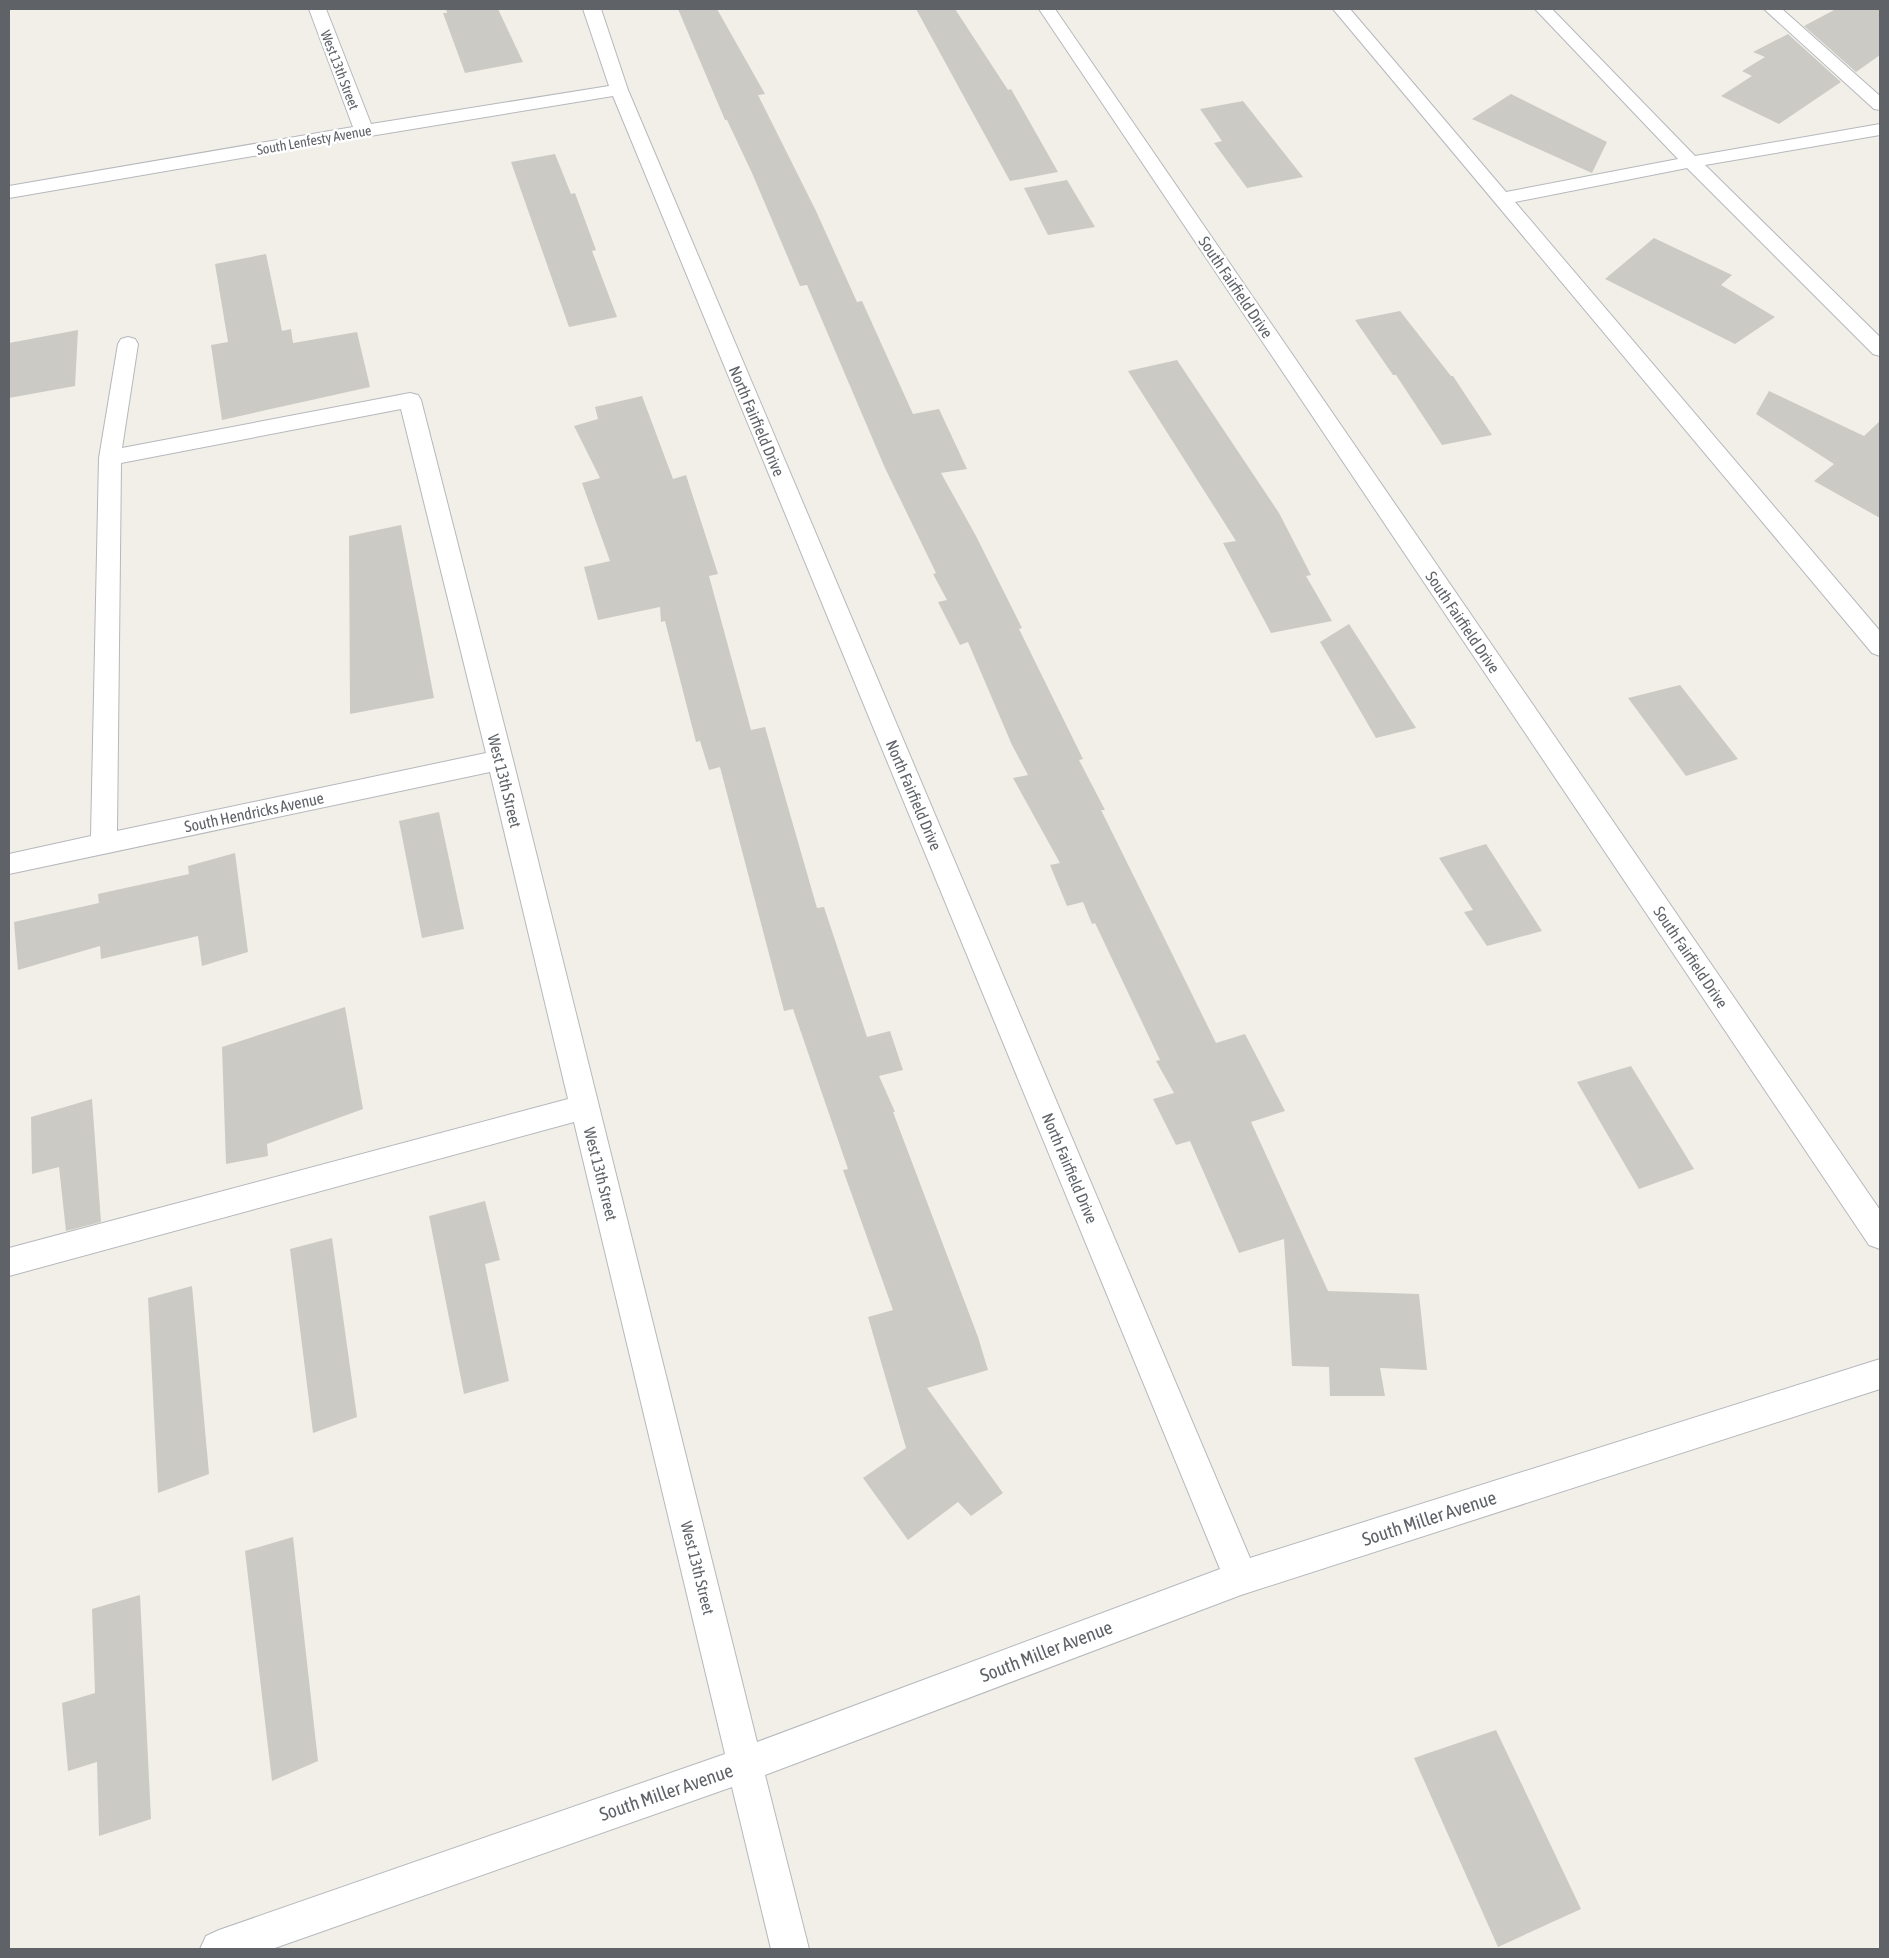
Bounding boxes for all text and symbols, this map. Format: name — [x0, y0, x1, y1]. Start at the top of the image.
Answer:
street label: West 13th Street — [318, 28, 362, 112]
street label: South Lenfesty Avenue — [255, 122, 373, 158]
street label: South Fairfield Drive — [1195, 233, 1277, 341]
street label: North Fairfield Drive — [726, 363, 788, 479]
street label: South Fairfield Drive — [1422, 568, 1504, 676]
street label: West 13th Street — [485, 732, 525, 830]
street label: North Fairfield Drive — [883, 737, 945, 853]
street label: South Hendricks Avenue — [183, 788, 325, 836]
street label: South Fairfield Drive — [1650, 903, 1732, 1011]
street label: North Fairfield Drive — [1039, 1110, 1101, 1226]
street label: West 13th Street — [581, 1125, 621, 1223]
street label: South Miller Avenue — [1359, 1486, 1499, 1550]
street label: West 13th Street — [678, 1519, 718, 1617]
street label: South Miller Avenue — [977, 1616, 1115, 1686]
street label: South Miller Avenue — [596, 1759, 736, 1825]

